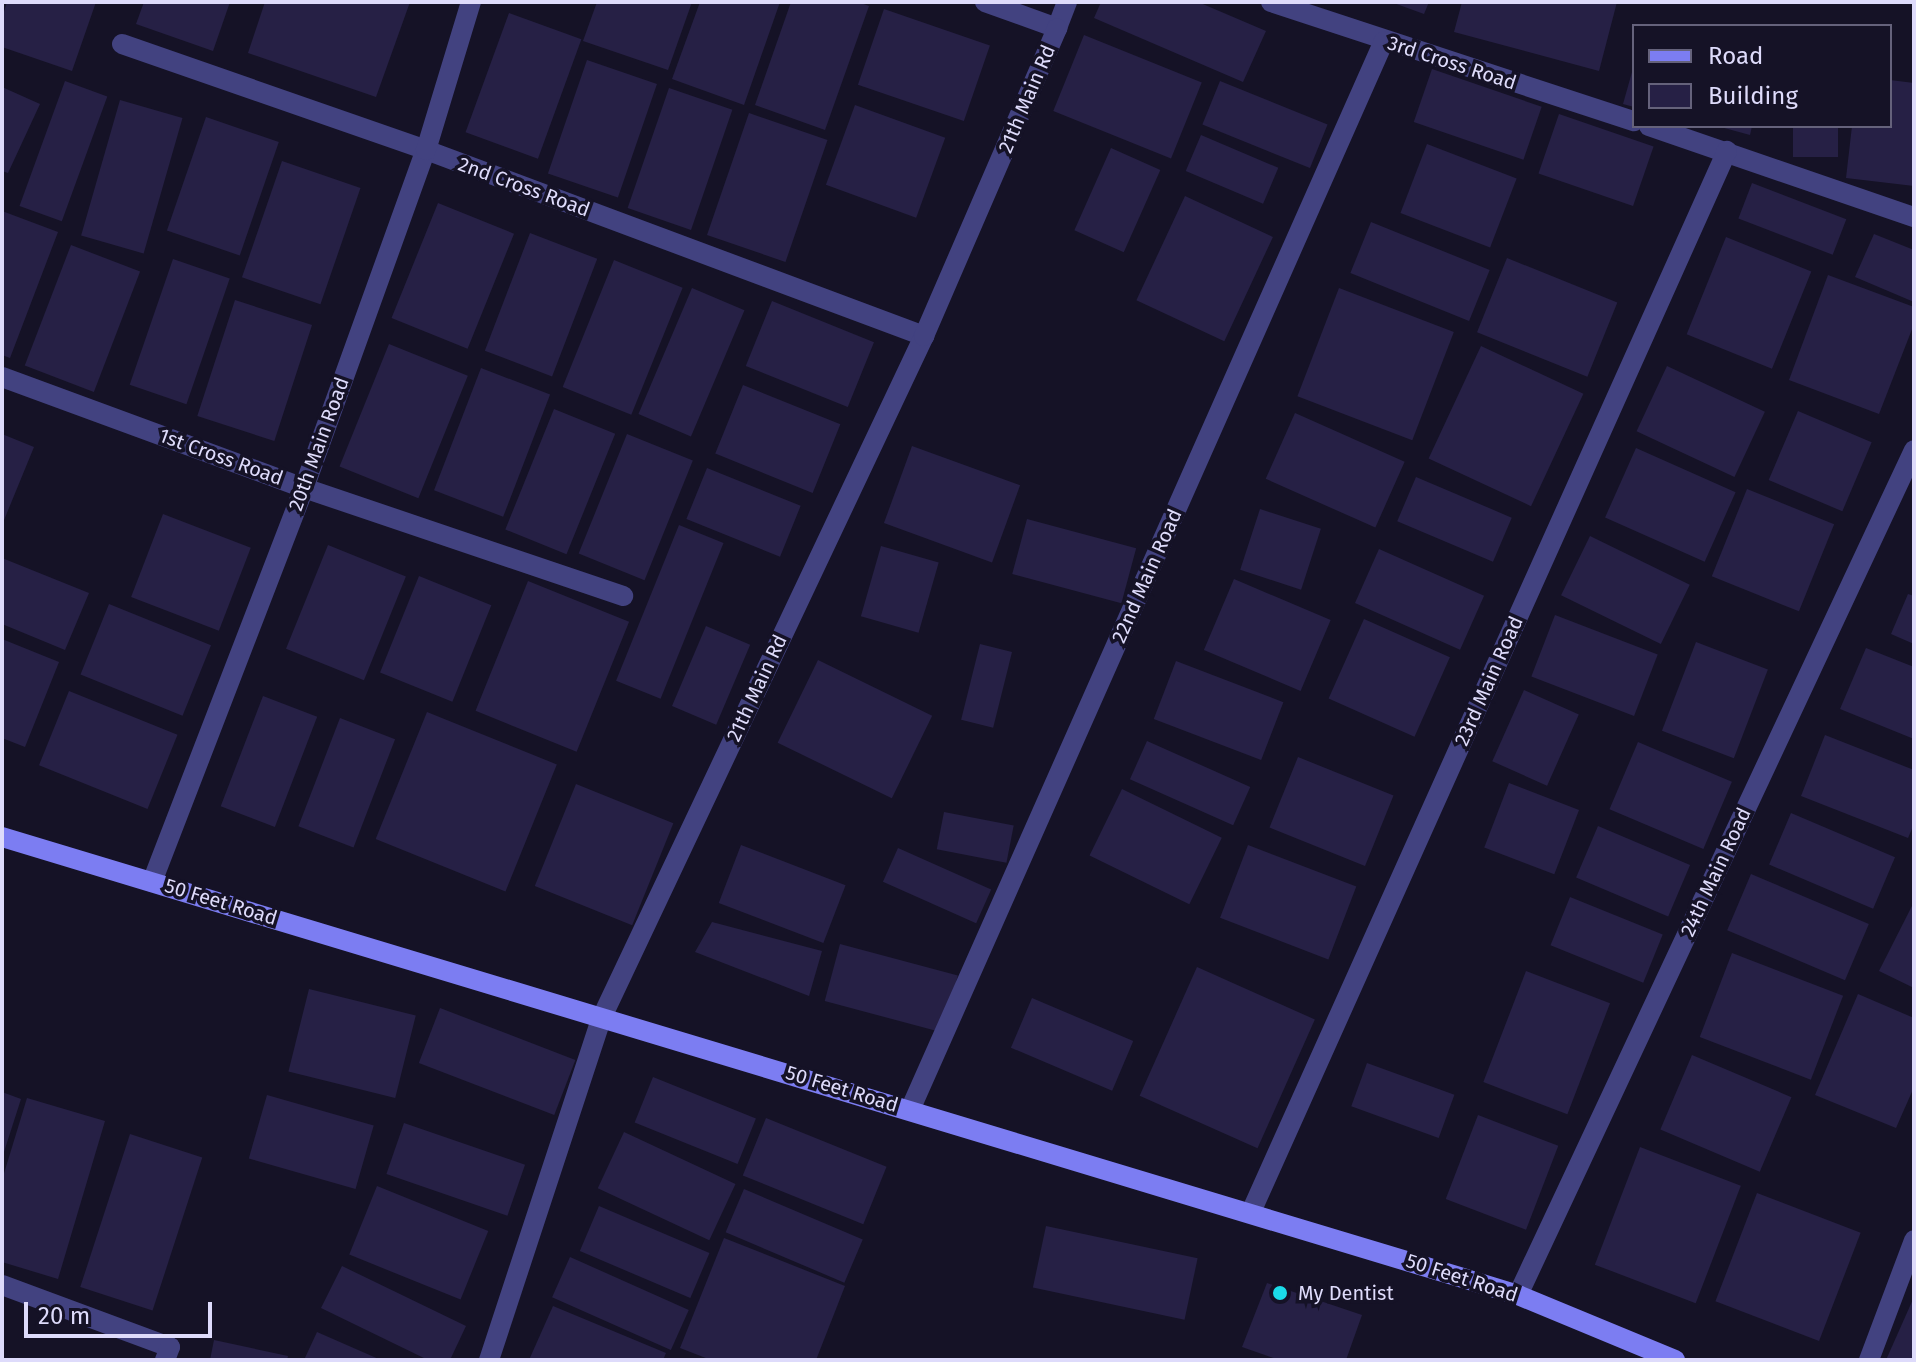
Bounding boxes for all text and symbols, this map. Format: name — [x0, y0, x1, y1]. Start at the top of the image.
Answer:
legend — [1632, 24, 1892, 128]
street label: 3rd Cross Road — [1385, 31, 1519, 95]
street label: 21th Main Rd — [993, 41, 1061, 157]
text: Road — [1708, 42, 1763, 70]
text: Building — [1708, 82, 1798, 110]
street label: 2nd Cross Road — [455, 152, 593, 222]
street label: 20th Main Road — [284, 374, 354, 514]
street label: 1st Cross Road — [156, 423, 286, 491]
street label: 22nd Main Road — [1107, 505, 1187, 647]
street label: 23rd Main Road — [1450, 612, 1528, 750]
street label: 21th Main Rd — [722, 631, 792, 745]
street label: 24th Main Road — [1676, 804, 1756, 940]
street label: 50 Feet Road — [162, 874, 280, 930]
street label: 50 Feet Road — [783, 1061, 901, 1117]
street label: 50 Feet Road — [1403, 1249, 1521, 1307]
place label: My Dentist — [1298, 1281, 1394, 1305]
marker: My Dentist — [1269, 1282, 1291, 1304]
scale bar — [28, 1286, 216, 1336]
text: 20 m — [38, 1302, 90, 1330]

